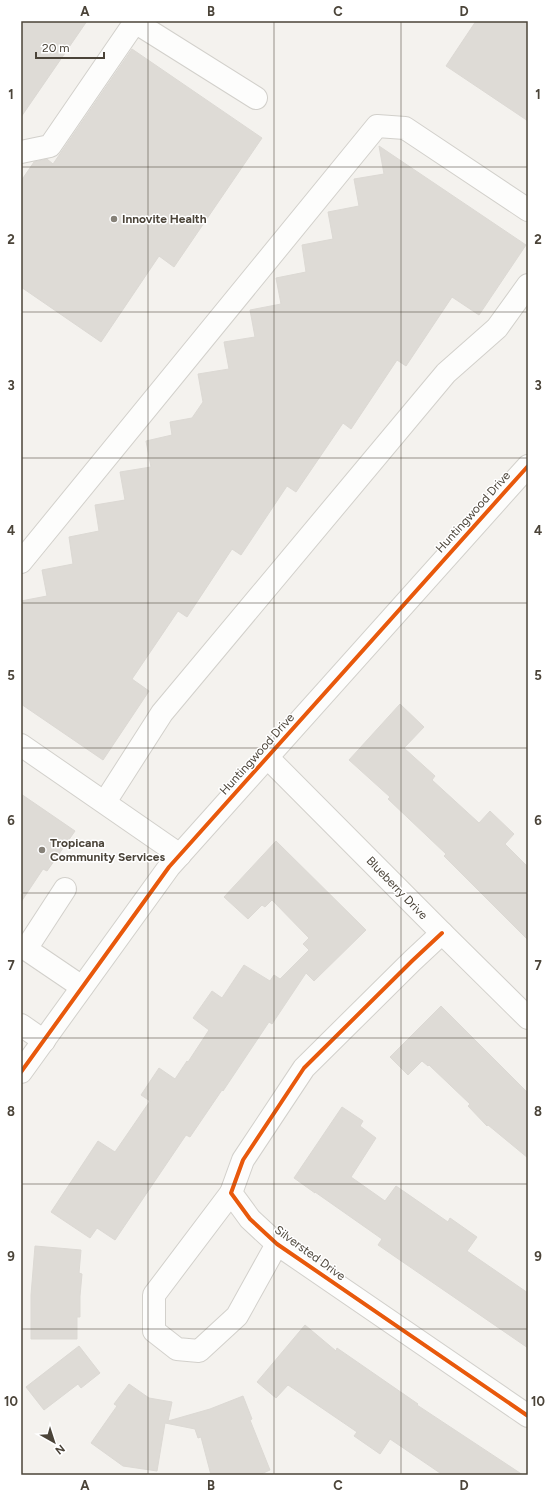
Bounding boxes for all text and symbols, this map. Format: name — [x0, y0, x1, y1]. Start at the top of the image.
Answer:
text: A — [80, 4, 90, 19]
text: B — [207, 4, 215, 19]
text: C — [333, 4, 343, 19]
text: D — [459, 4, 469, 19]
scale bar — [36, 34, 104, 60]
text: 20 m — [42, 41, 70, 55]
text: 1 — [8, 87, 14, 102]
text: 1 — [535, 87, 541, 102]
place label: Innovite Health — [122, 212, 207, 226]
marker: Innovite Health — [109, 214, 119, 224]
text: 2 — [7, 232, 15, 247]
text: 2 — [534, 232, 542, 247]
text: 3 — [7, 378, 15, 393]
text: 3 — [534, 378, 542, 393]
street label: Huntingwood Drive — [433, 468, 513, 555]
text: 4 — [7, 523, 15, 538]
text: 4 — [534, 523, 542, 538]
text: 5 — [7, 668, 15, 683]
text: 5 — [534, 668, 542, 683]
street label: Huntingwood Drive — [217, 710, 297, 797]
text: 6 — [7, 813, 15, 828]
text: 6 — [534, 813, 542, 828]
place label: Tropicana Community Services — [50, 836, 165, 864]
marker: Tropicana Community Services — [37, 845, 47, 855]
street label: Blueberry Drive — [363, 854, 431, 923]
text: 7 — [7, 958, 15, 973]
text: 7 — [534, 958, 542, 973]
text: 8 — [7, 1104, 15, 1119]
text: 8 — [534, 1104, 542, 1119]
street label: Silversted Drive — [272, 1223, 348, 1284]
text: 9 — [7, 1249, 15, 1264]
text: 9 — [534, 1249, 542, 1264]
text: 10 — [4, 1394, 18, 1409]
text: 10 — [531, 1394, 545, 1409]
north arrow — [34, 1422, 74, 1462]
text: N — [53, 1442, 67, 1457]
text: A — [80, 1478, 90, 1493]
text: B — [207, 1478, 215, 1493]
text: C — [333, 1478, 343, 1493]
text: D — [459, 1478, 469, 1493]

